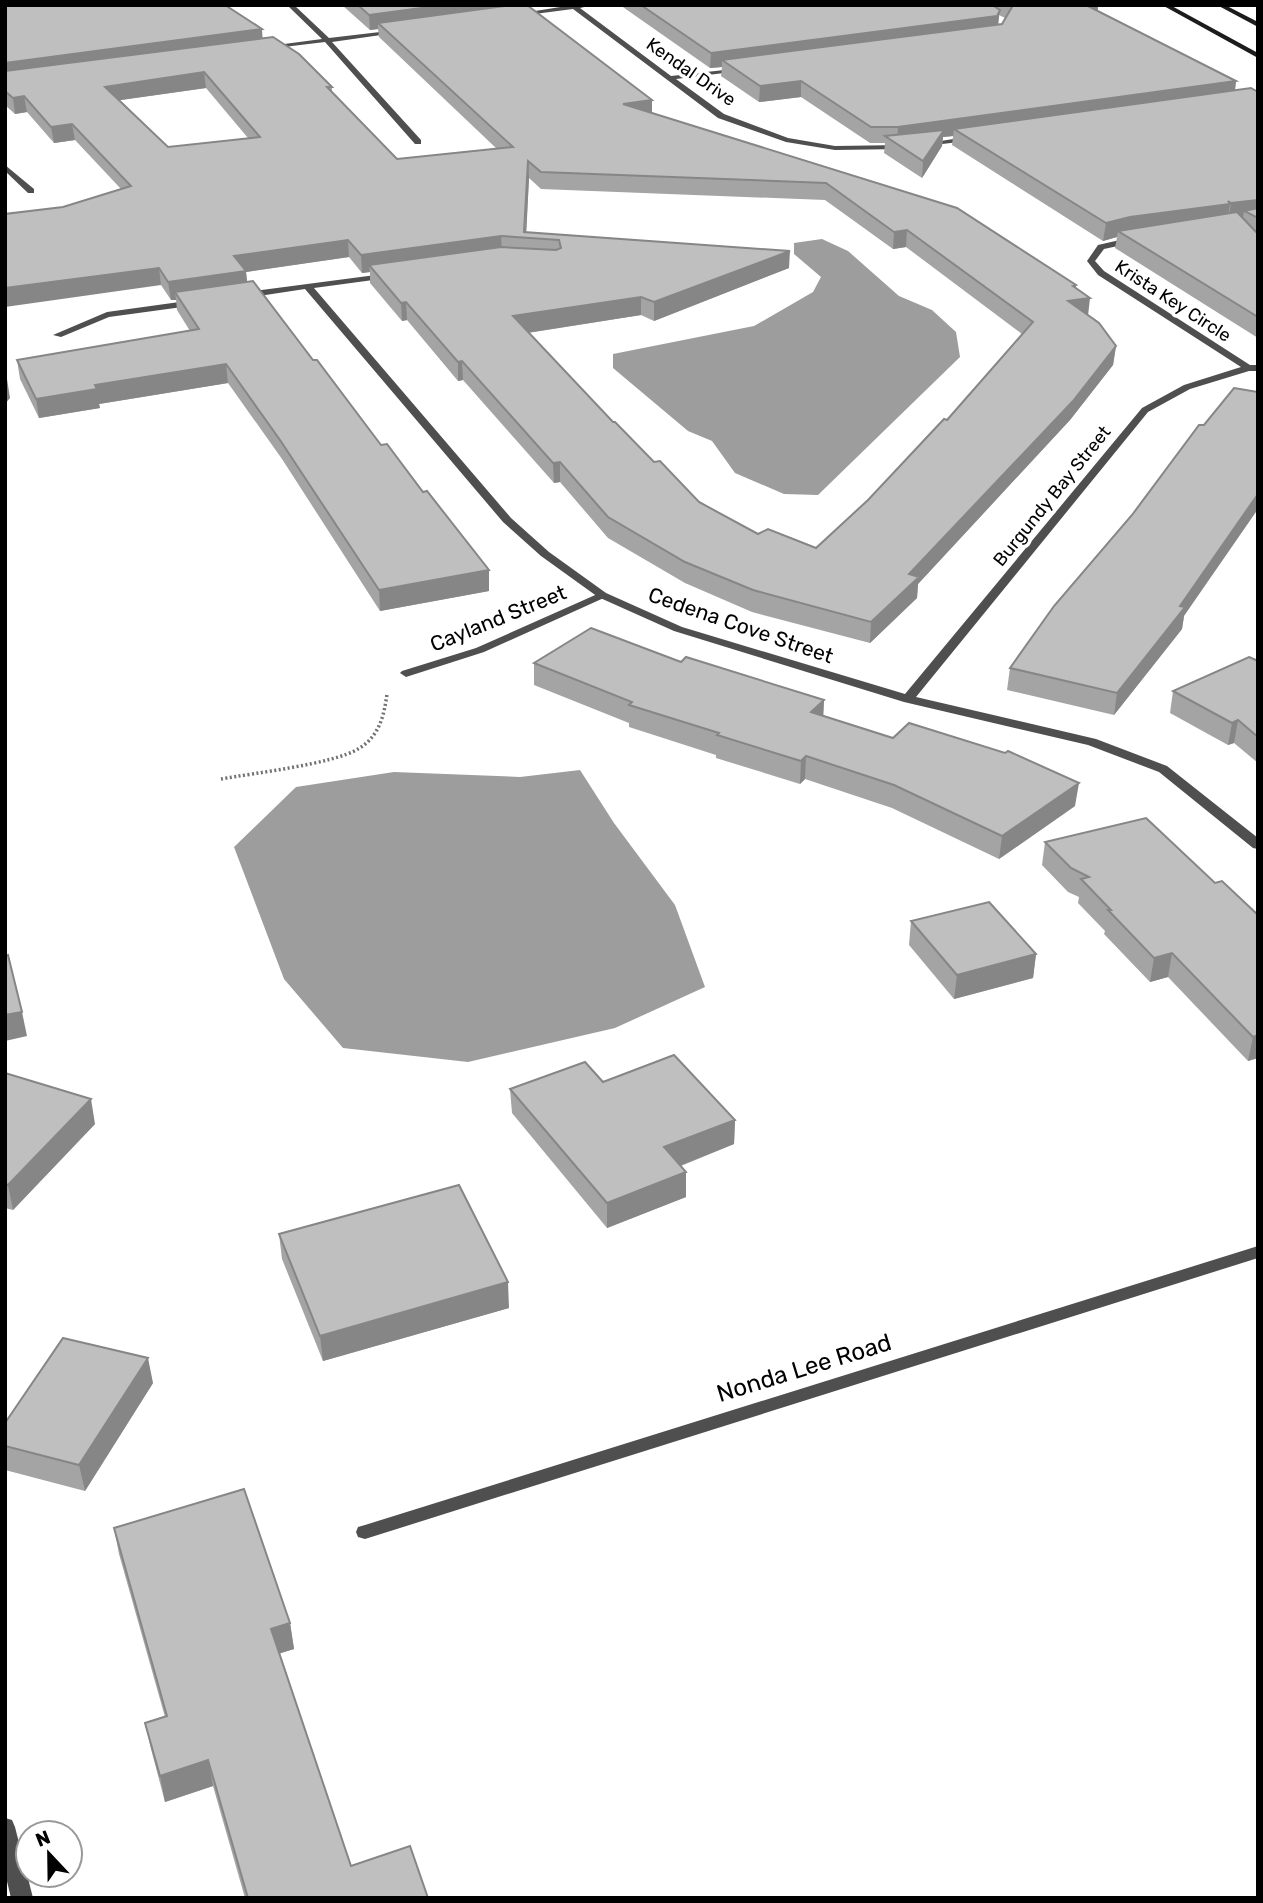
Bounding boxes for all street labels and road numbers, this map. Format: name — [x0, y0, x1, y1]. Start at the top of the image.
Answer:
street label: Kendal Drive — [642, 33, 740, 111]
street label: Krista Key Circle — [1111, 255, 1235, 347]
street label: Burgundy Bay Street — [989, 421, 1115, 571]
street label: Cayland Street — [426, 579, 570, 657]
street label: Cedena Cove Street — [645, 582, 837, 668]
street label: Nonda Lee Road — [713, 1328, 895, 1408]

